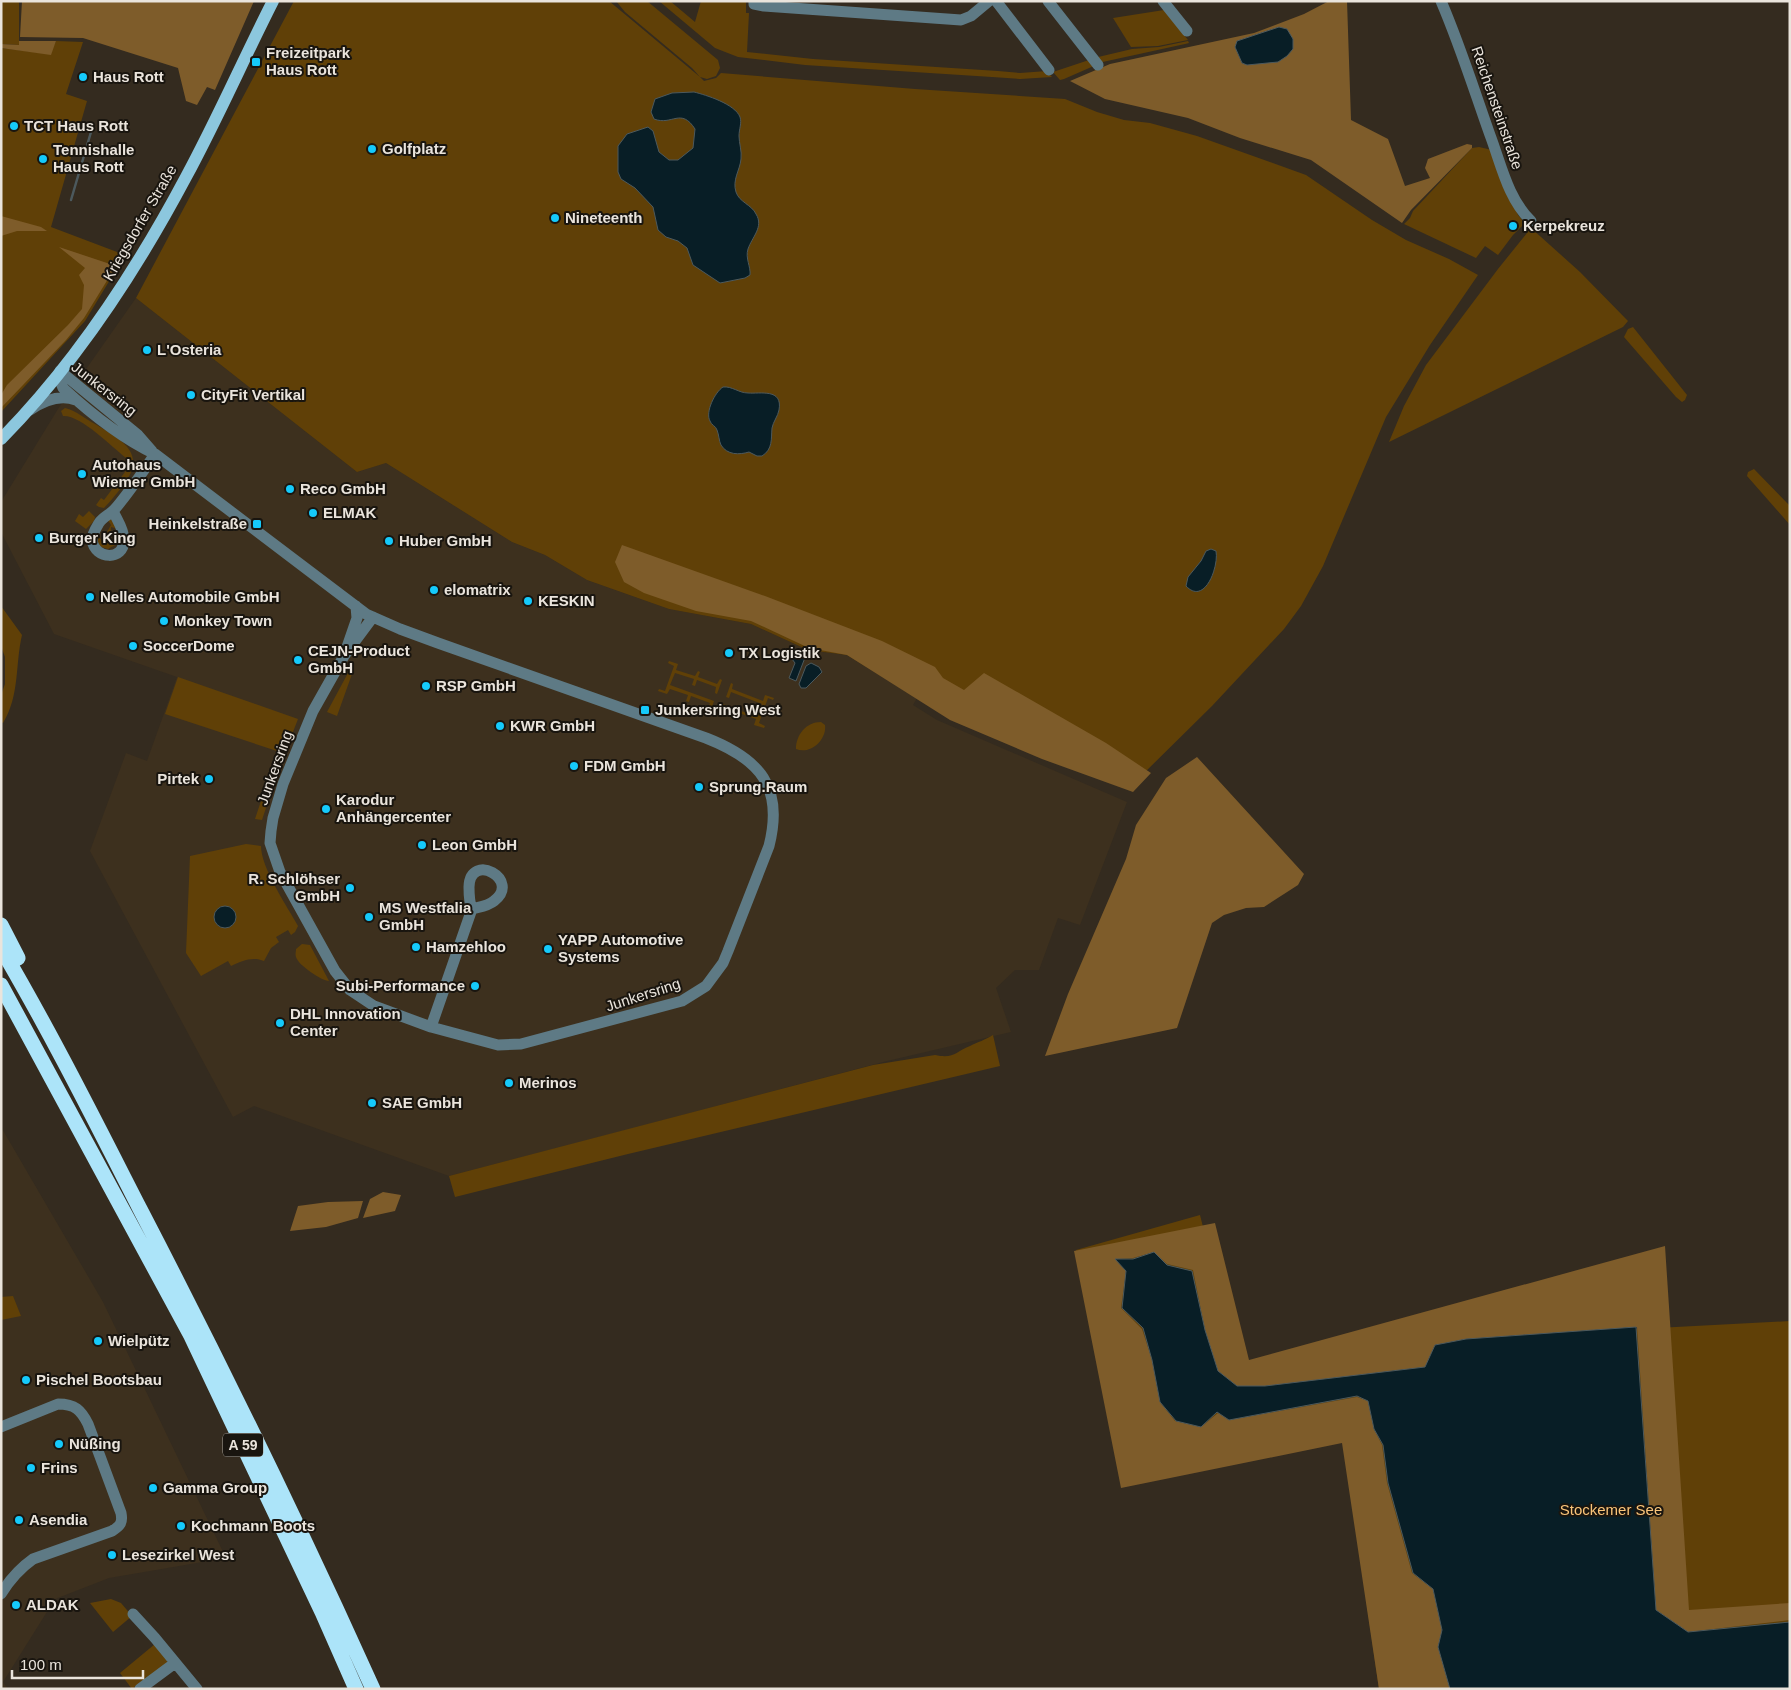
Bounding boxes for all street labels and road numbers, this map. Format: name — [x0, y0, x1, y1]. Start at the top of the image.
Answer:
street label: Reichensteinstraße — [1468, 44, 1527, 172]
street label: Kriegsdorfer Straße — [99, 162, 180, 284]
street label: Junkersring — [69, 358, 140, 419]
street label: Junkersring — [253, 728, 296, 807]
street label: Junkersring — [603, 974, 682, 1015]
road number: A 59 — [223, 1434, 263, 1456]

